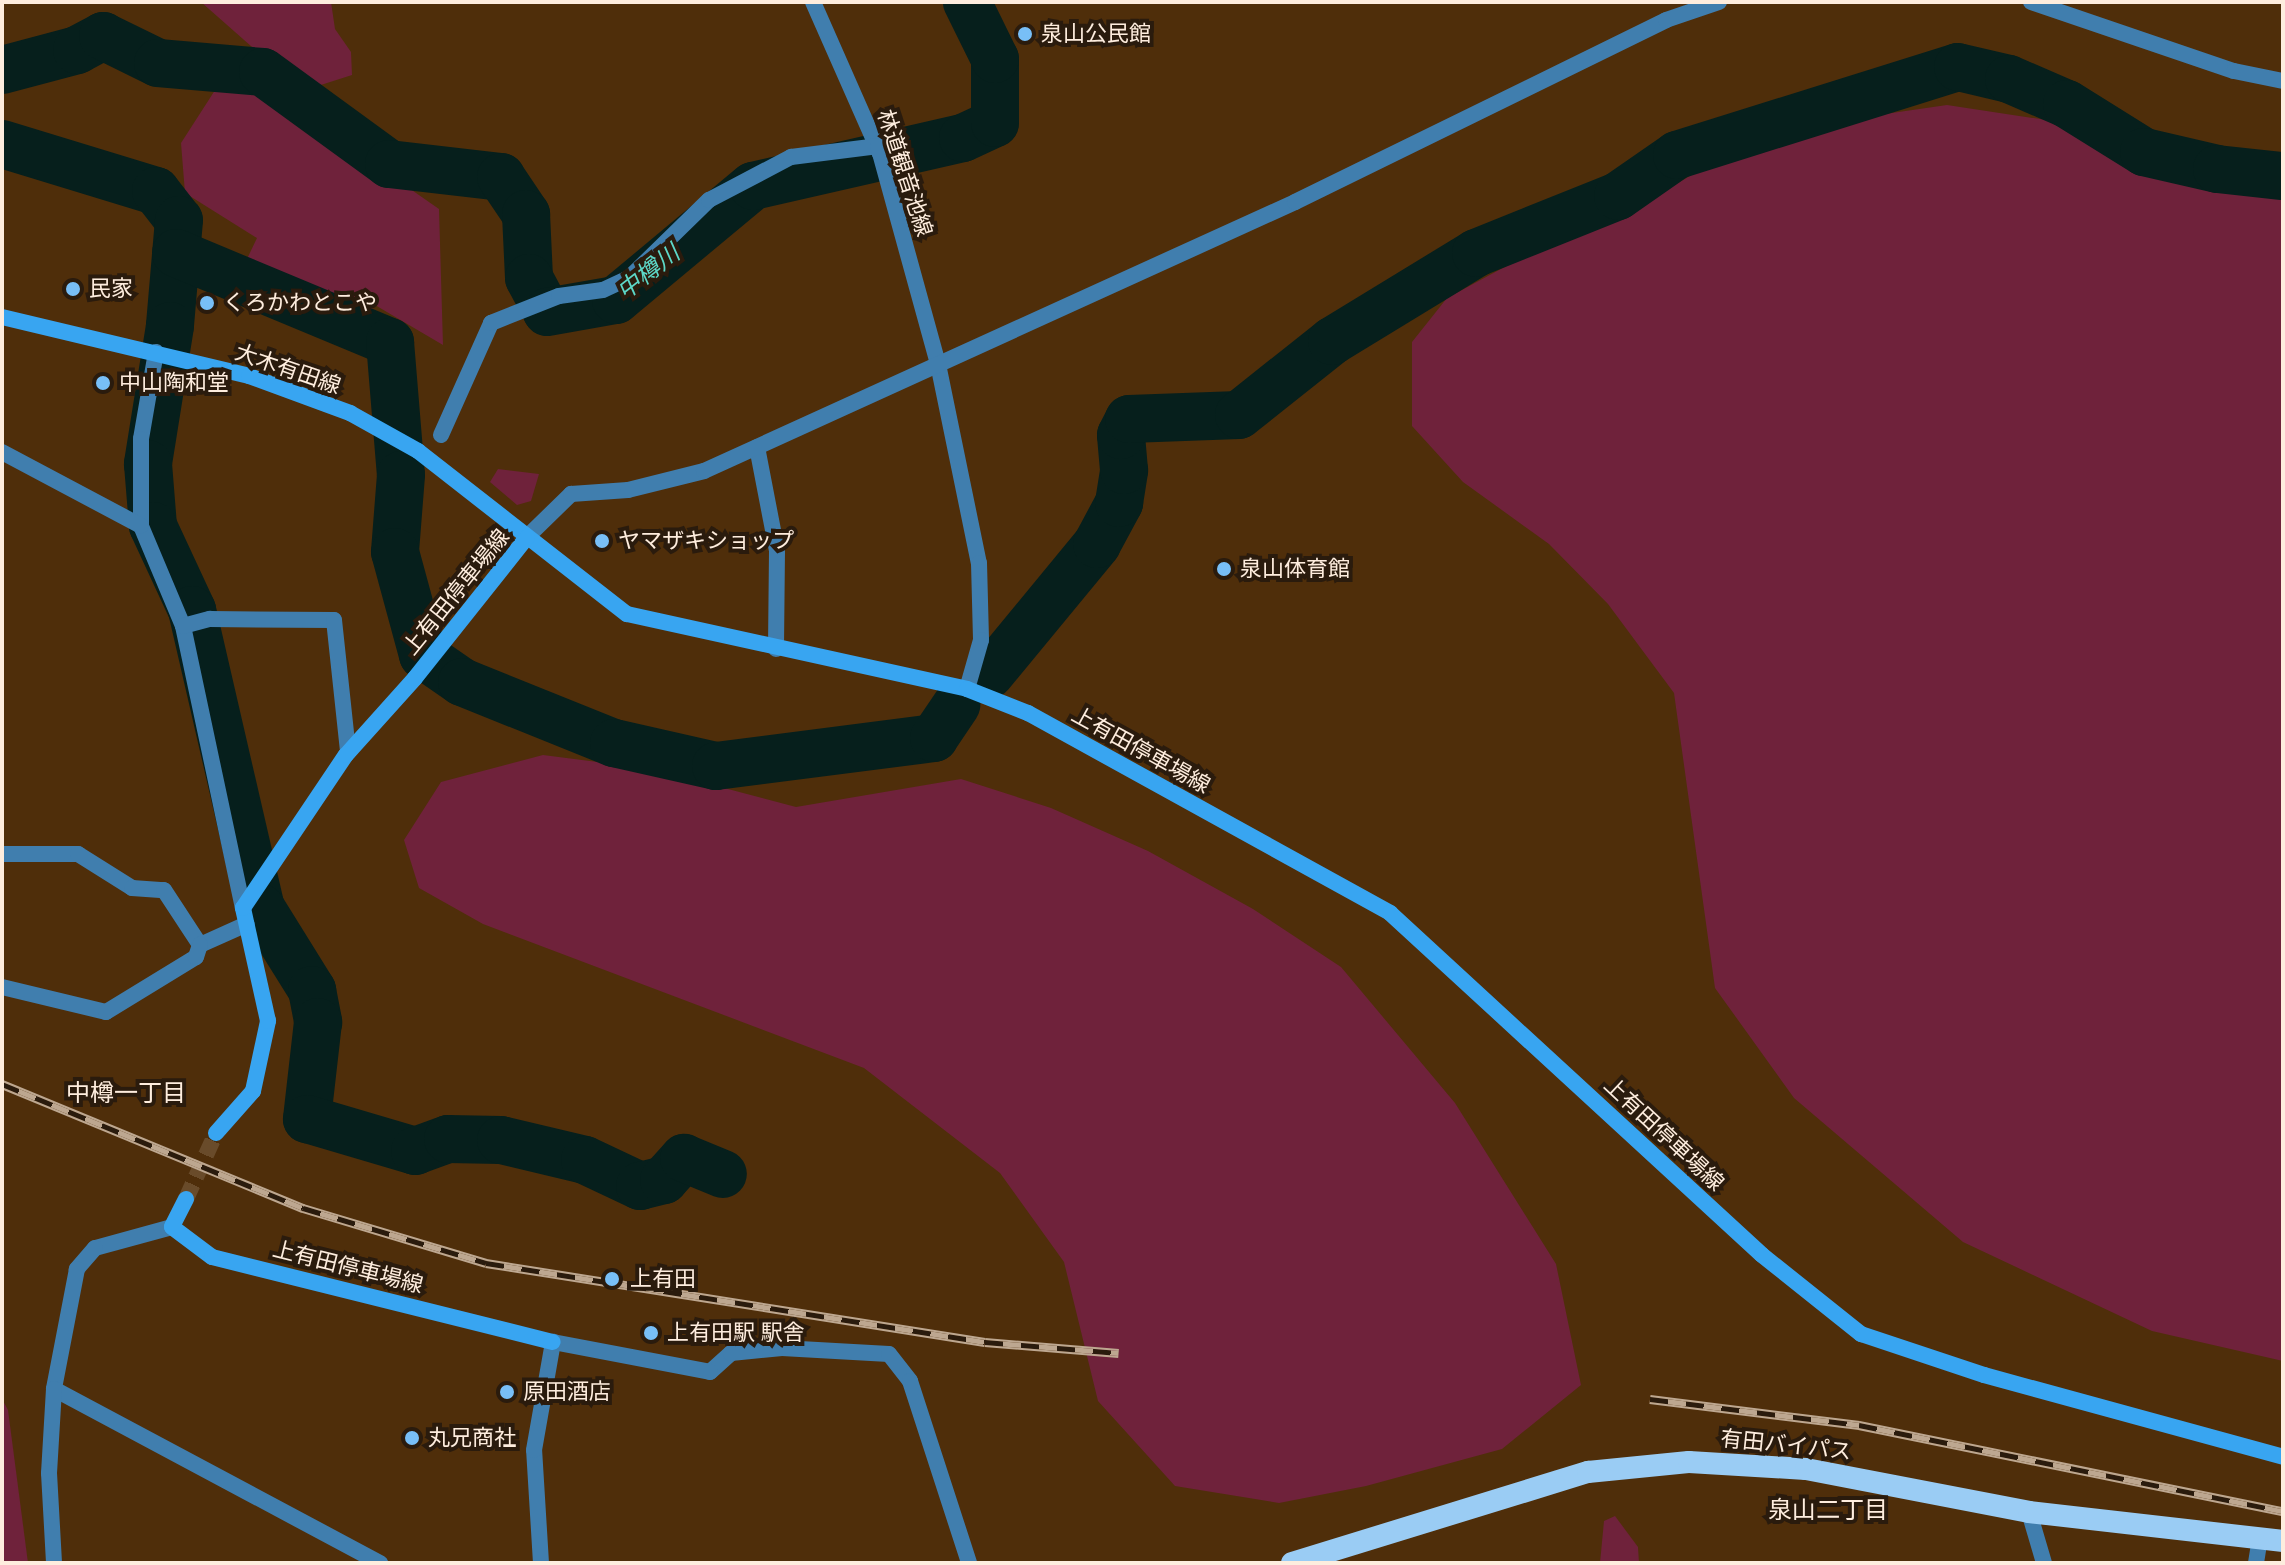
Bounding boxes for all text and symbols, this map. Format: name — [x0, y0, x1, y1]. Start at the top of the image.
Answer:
place label: 泉山公民館 — [1041, 21, 1151, 47]
marker: 泉山公民館 — [1016, 25, 1034, 43]
street label: 林道観音池線 — [872, 106, 938, 240]
water label: 中樽川 — [611, 238, 685, 306]
place label: 民家 — [89, 276, 133, 302]
marker: 民家 — [64, 280, 82, 298]
place label: くろかわとこや — [223, 290, 377, 316]
marker: くろかわとこや — [198, 294, 216, 312]
street label: 大木有田線 — [232, 339, 344, 399]
place label: 中山陶和堂 — [119, 370, 229, 396]
marker: 中山陶和堂 — [94, 374, 112, 392]
street label: 上有田停車場線 — [397, 524, 515, 660]
place label: ヤマザキショップ — [618, 528, 794, 554]
marker: ヤマザキショップ — [593, 532, 611, 550]
place label: 泉山体育館 — [1240, 556, 1350, 582]
marker: 泉山体育館 — [1215, 560, 1233, 578]
street label: 上有田停車場線 — [1067, 701, 1215, 799]
street label: 上有田停車場線 — [1599, 1072, 1729, 1196]
district label: 中樽一丁目 — [66, 1079, 186, 1107]
street label: 上有田停車場線 — [270, 1236, 426, 1298]
place label: 上有田 — [630, 1266, 696, 1292]
marker: 上有田 — [601, 1268, 623, 1290]
place label: 上有田駅 駅舎 — [667, 1320, 805, 1346]
marker: 上有田駅 駅舎 — [642, 1324, 660, 1342]
place label: 原田酒店 — [523, 1379, 611, 1405]
marker: 原田酒店 — [498, 1383, 516, 1401]
place label: 丸兄商社 — [428, 1425, 516, 1451]
street label: 有田バイパス — [1719, 1425, 1853, 1465]
marker: 丸兄商社 — [403, 1429, 421, 1447]
district label: 泉山二丁目 — [1768, 1496, 1888, 1524]

